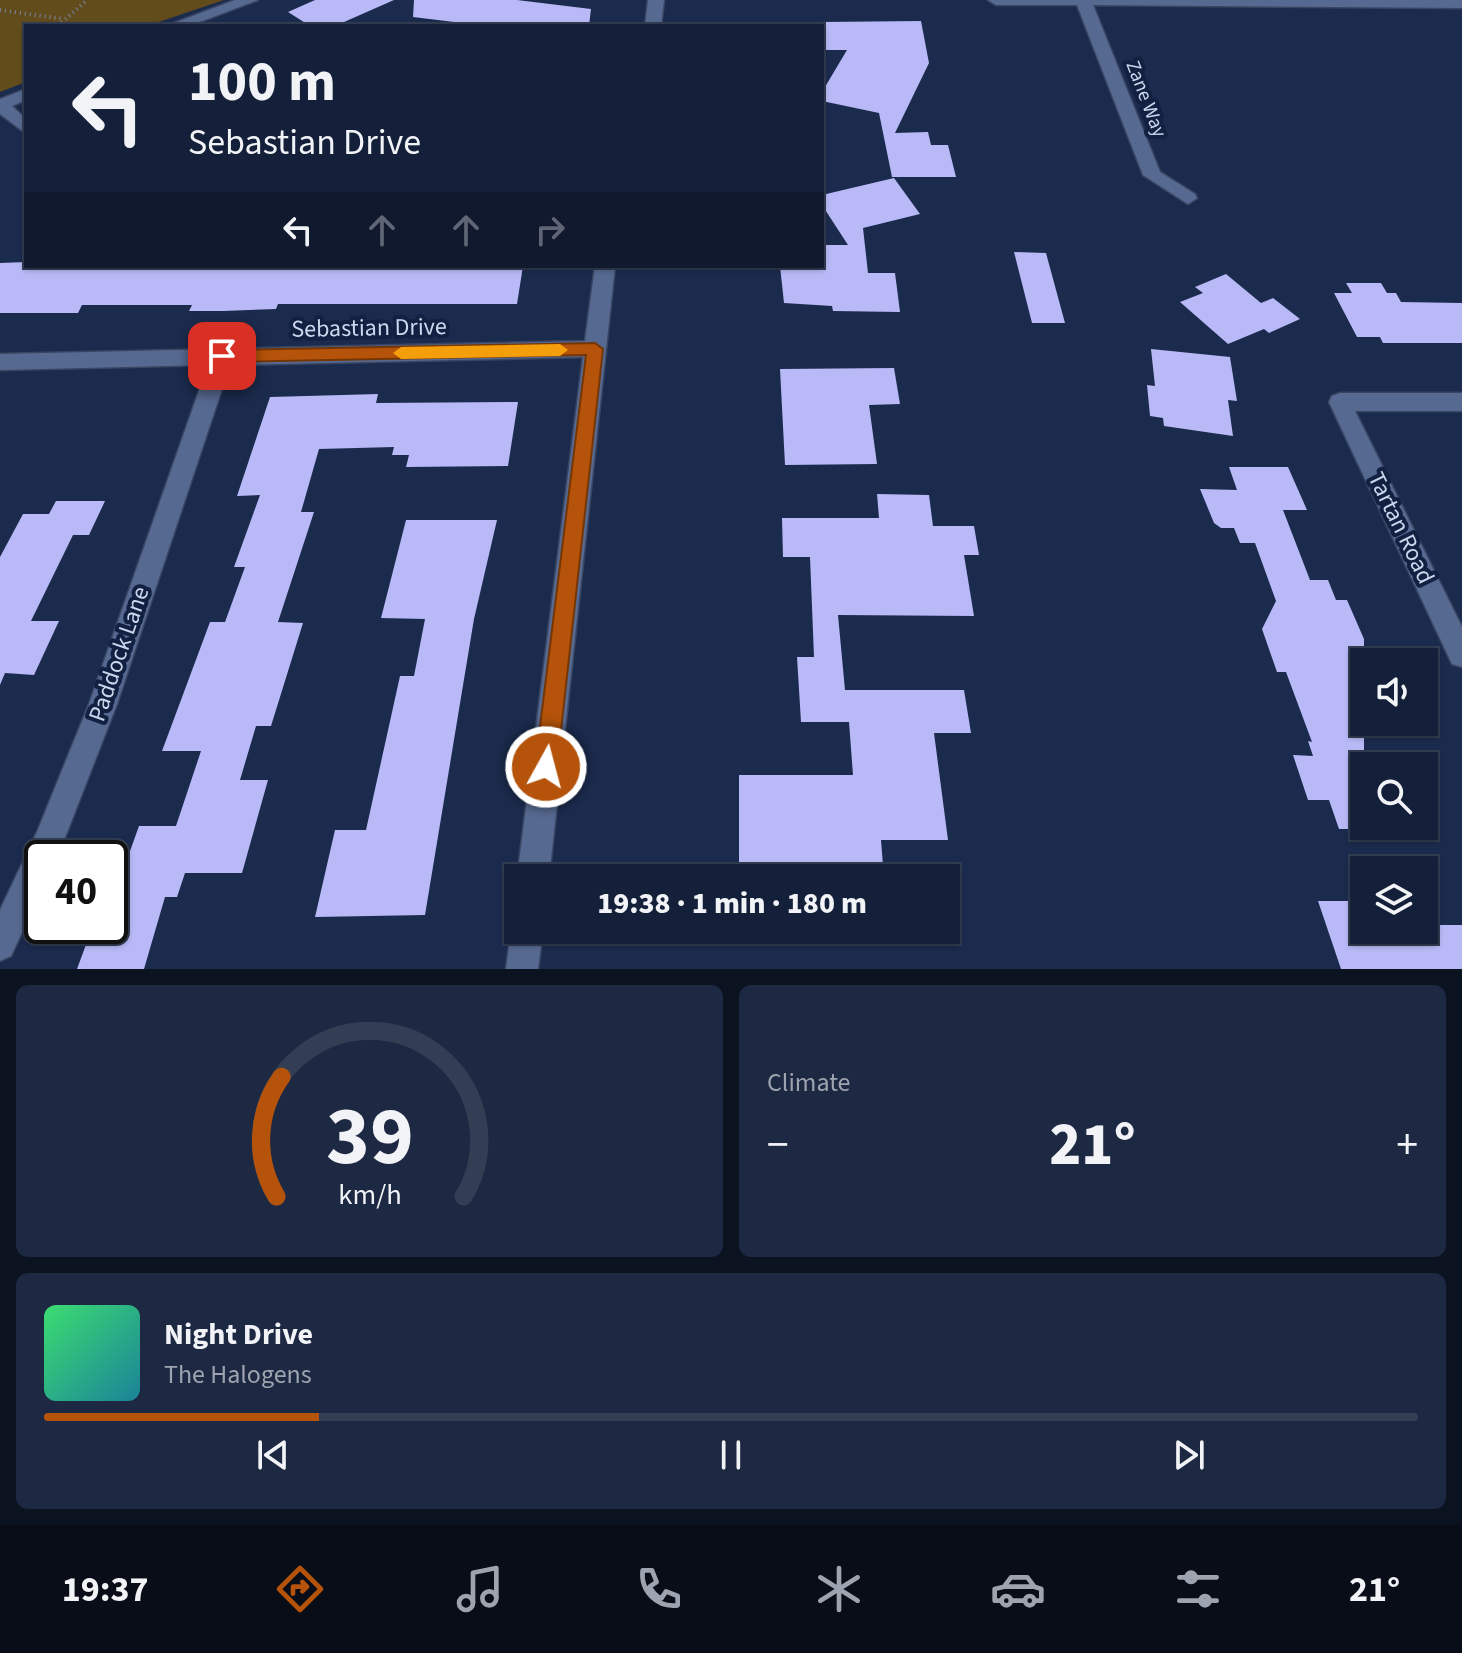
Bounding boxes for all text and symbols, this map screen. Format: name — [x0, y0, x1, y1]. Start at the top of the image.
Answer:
text: 100 m — [188, 43, 336, 122]
icon: left — [56, 56, 160, 160]
street label: Zane Way — [1119, 57, 1174, 142]
text: Sebastian Drive — [188, 117, 421, 168]
icon: left — [276, 208, 320, 252]
icon: ahead — [360, 208, 404, 252]
icon: ahead — [444, 208, 488, 252]
icon: right — [528, 208, 572, 252]
street label: Sebastian Drive — [291, 309, 447, 347]
pin — [188, 322, 256, 390]
icon: arrive — [200, 334, 244, 378]
street label: Tartan Road — [1359, 466, 1443, 590]
street label: Paddock Lane — [80, 582, 158, 726]
map controls — [1350, 648, 1438, 944]
button: sound — [1350, 648, 1438, 736]
position arrow — [504, 725, 588, 809]
button: search — [1350, 752, 1438, 840]
speed limit sign: 40 — [24, 840, 128, 944]
button: layers — [1350, 856, 1438, 944]
text: 19:38 · 1 min · 180 m — [597, 882, 867, 925]
text: Climate — [767, 1064, 851, 1101]
text: 39 — [326, 1078, 413, 1196]
text: 21° — [1049, 1103, 1136, 1188]
text: − — [767, 1114, 789, 1177]
text: + — [1396, 1114, 1418, 1177]
text: km/h — [338, 1175, 401, 1215]
text: Night Drive — [164, 1313, 313, 1356]
text: The Halogens — [164, 1356, 312, 1393]
icon: previous — [251, 1433, 295, 1477]
icon: pause — [709, 1433, 753, 1477]
icon: next — [1167, 1433, 1211, 1477]
icon: directions — [272, 1561, 328, 1617]
icon: music — [452, 1561, 508, 1617]
icon: phone — [631, 1561, 687, 1617]
icon: climate — [811, 1561, 867, 1617]
icon: car — [990, 1561, 1046, 1617]
icon: filters — [1170, 1561, 1226, 1617]
text: 19:37 — [62, 1564, 149, 1615]
text: 21° — [1349, 1564, 1400, 1615]

